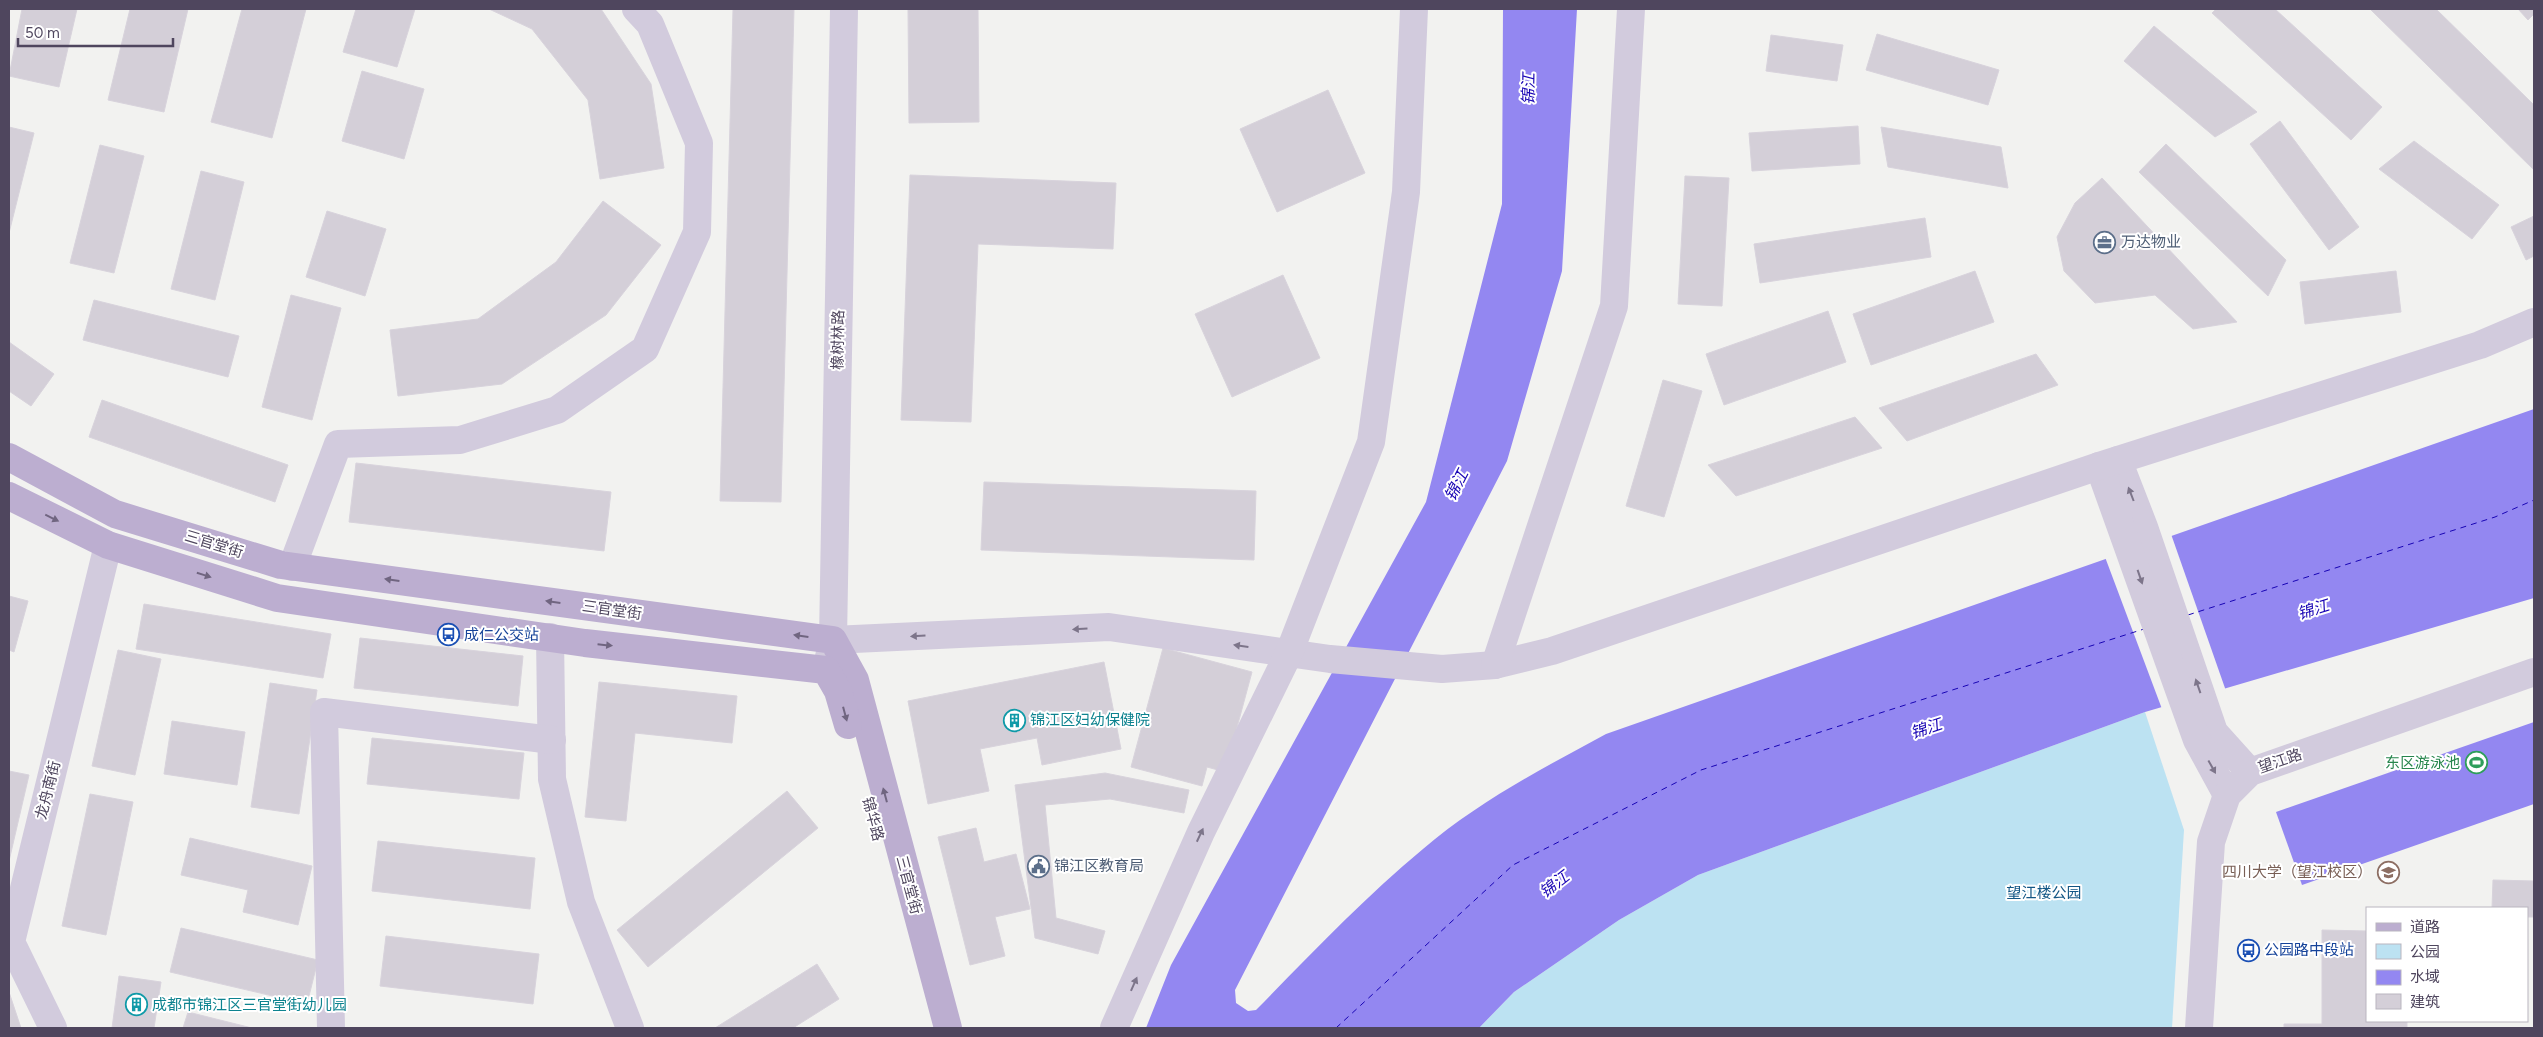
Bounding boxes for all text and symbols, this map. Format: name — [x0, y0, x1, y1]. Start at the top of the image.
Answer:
scale bar — [18, 15, 172, 47]
text: 50 m — [25, 24, 60, 42]
water label: 锦江 — [1519, 71, 1538, 105]
office icon: 万达物业 — [2093, 230, 2117, 254]
place label: 万达物业 — [2121, 233, 2181, 251]
street label: 橡树林路 — [828, 310, 848, 370]
water label: 锦江 — [1441, 465, 1473, 504]
one-way arrow — [2127, 486, 2135, 501]
one-way arrow — [45, 514, 60, 522]
street label: 三官堂街 — [183, 527, 245, 561]
one-way arrow — [2137, 570, 2144, 585]
one-way arrow — [197, 572, 212, 580]
one-way arrow — [383, 576, 399, 584]
water label: 锦江 — [2295, 595, 2333, 623]
street label: 三官堂街 — [581, 597, 643, 623]
one-way arrow — [544, 598, 560, 606]
bus stop icon: 成仁公交站 — [436, 623, 460, 647]
one-way arrow — [1072, 625, 1088, 633]
place label: 成仁公交站 — [464, 626, 539, 644]
one-way arrow — [792, 631, 808, 639]
one-way arrow — [909, 633, 925, 641]
one-way arrow — [597, 641, 613, 649]
one-way arrow — [1233, 642, 1249, 650]
one-way arrow — [2194, 678, 2202, 693]
one-way arrow — [841, 707, 849, 722]
building icon: 锦江区妇幼保健院 — [1002, 708, 1026, 732]
place label: 锦江区妇幼保健院 — [1030, 711, 1150, 729]
water label: 锦江 — [1908, 714, 1946, 742]
street label: 望江路 — [2256, 745, 2304, 777]
sports icon: 东区游泳池 — [2464, 751, 2488, 775]
place label: 东区游泳池 — [2385, 754, 2460, 772]
street label: 龙舟南街 — [32, 759, 64, 821]
one-way arrow — [2208, 760, 2216, 775]
one-way arrow — [881, 788, 889, 803]
street label: 锦华路 — [858, 795, 888, 843]
one-way arrow — [1196, 828, 1204, 842]
street label: 三官堂街 — [893, 854, 925, 916]
public building icon: 锦江区教育局 — [1026, 854, 1050, 878]
place label: 锦江区教育局 — [1054, 857, 1144, 875]
school or university icon: 四川大学（望江校区） — [2376, 860, 2400, 884]
place label: 四川大学（望江校区） — [2222, 863, 2372, 881]
water label: 锦江 — [1536, 866, 1574, 902]
park label: 望江楼公园 — [2006, 884, 2082, 902]
legend — [2366, 907, 2528, 1022]
text: 道路 — [2410, 918, 2440, 936]
bus stop icon: 公园路中段站 — [2236, 938, 2260, 962]
place label: 公园路中段站 — [2264, 941, 2354, 959]
text: 公园 — [2410, 943, 2440, 961]
text: 水域 — [2410, 968, 2440, 986]
one-way arrow — [1130, 977, 1138, 991]
building icon: 成都市锦江区三官堂街幼儿园 — [124, 993, 148, 1017]
text: 建筑 — [2410, 993, 2440, 1011]
place label: 成都市锦江区三官堂街幼儿园 — [152, 996, 347, 1014]

